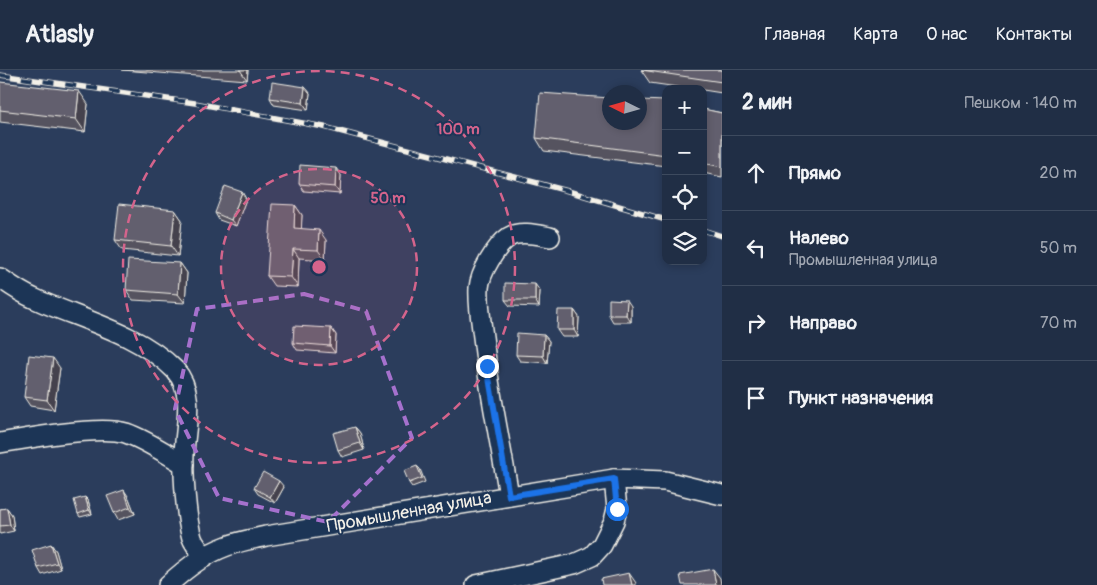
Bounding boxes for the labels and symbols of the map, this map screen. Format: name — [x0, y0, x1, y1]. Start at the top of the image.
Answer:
north arrow — [602, 85, 647, 130]
text: 100 m — [437, 120, 479, 139]
text: 50 m — [371, 189, 405, 208]
centre of rings — [310, 258, 328, 276]
route end — [476, 355, 499, 378]
street label: Промышленная улица — [325, 486, 493, 538]
route start — [606, 498, 629, 521]

